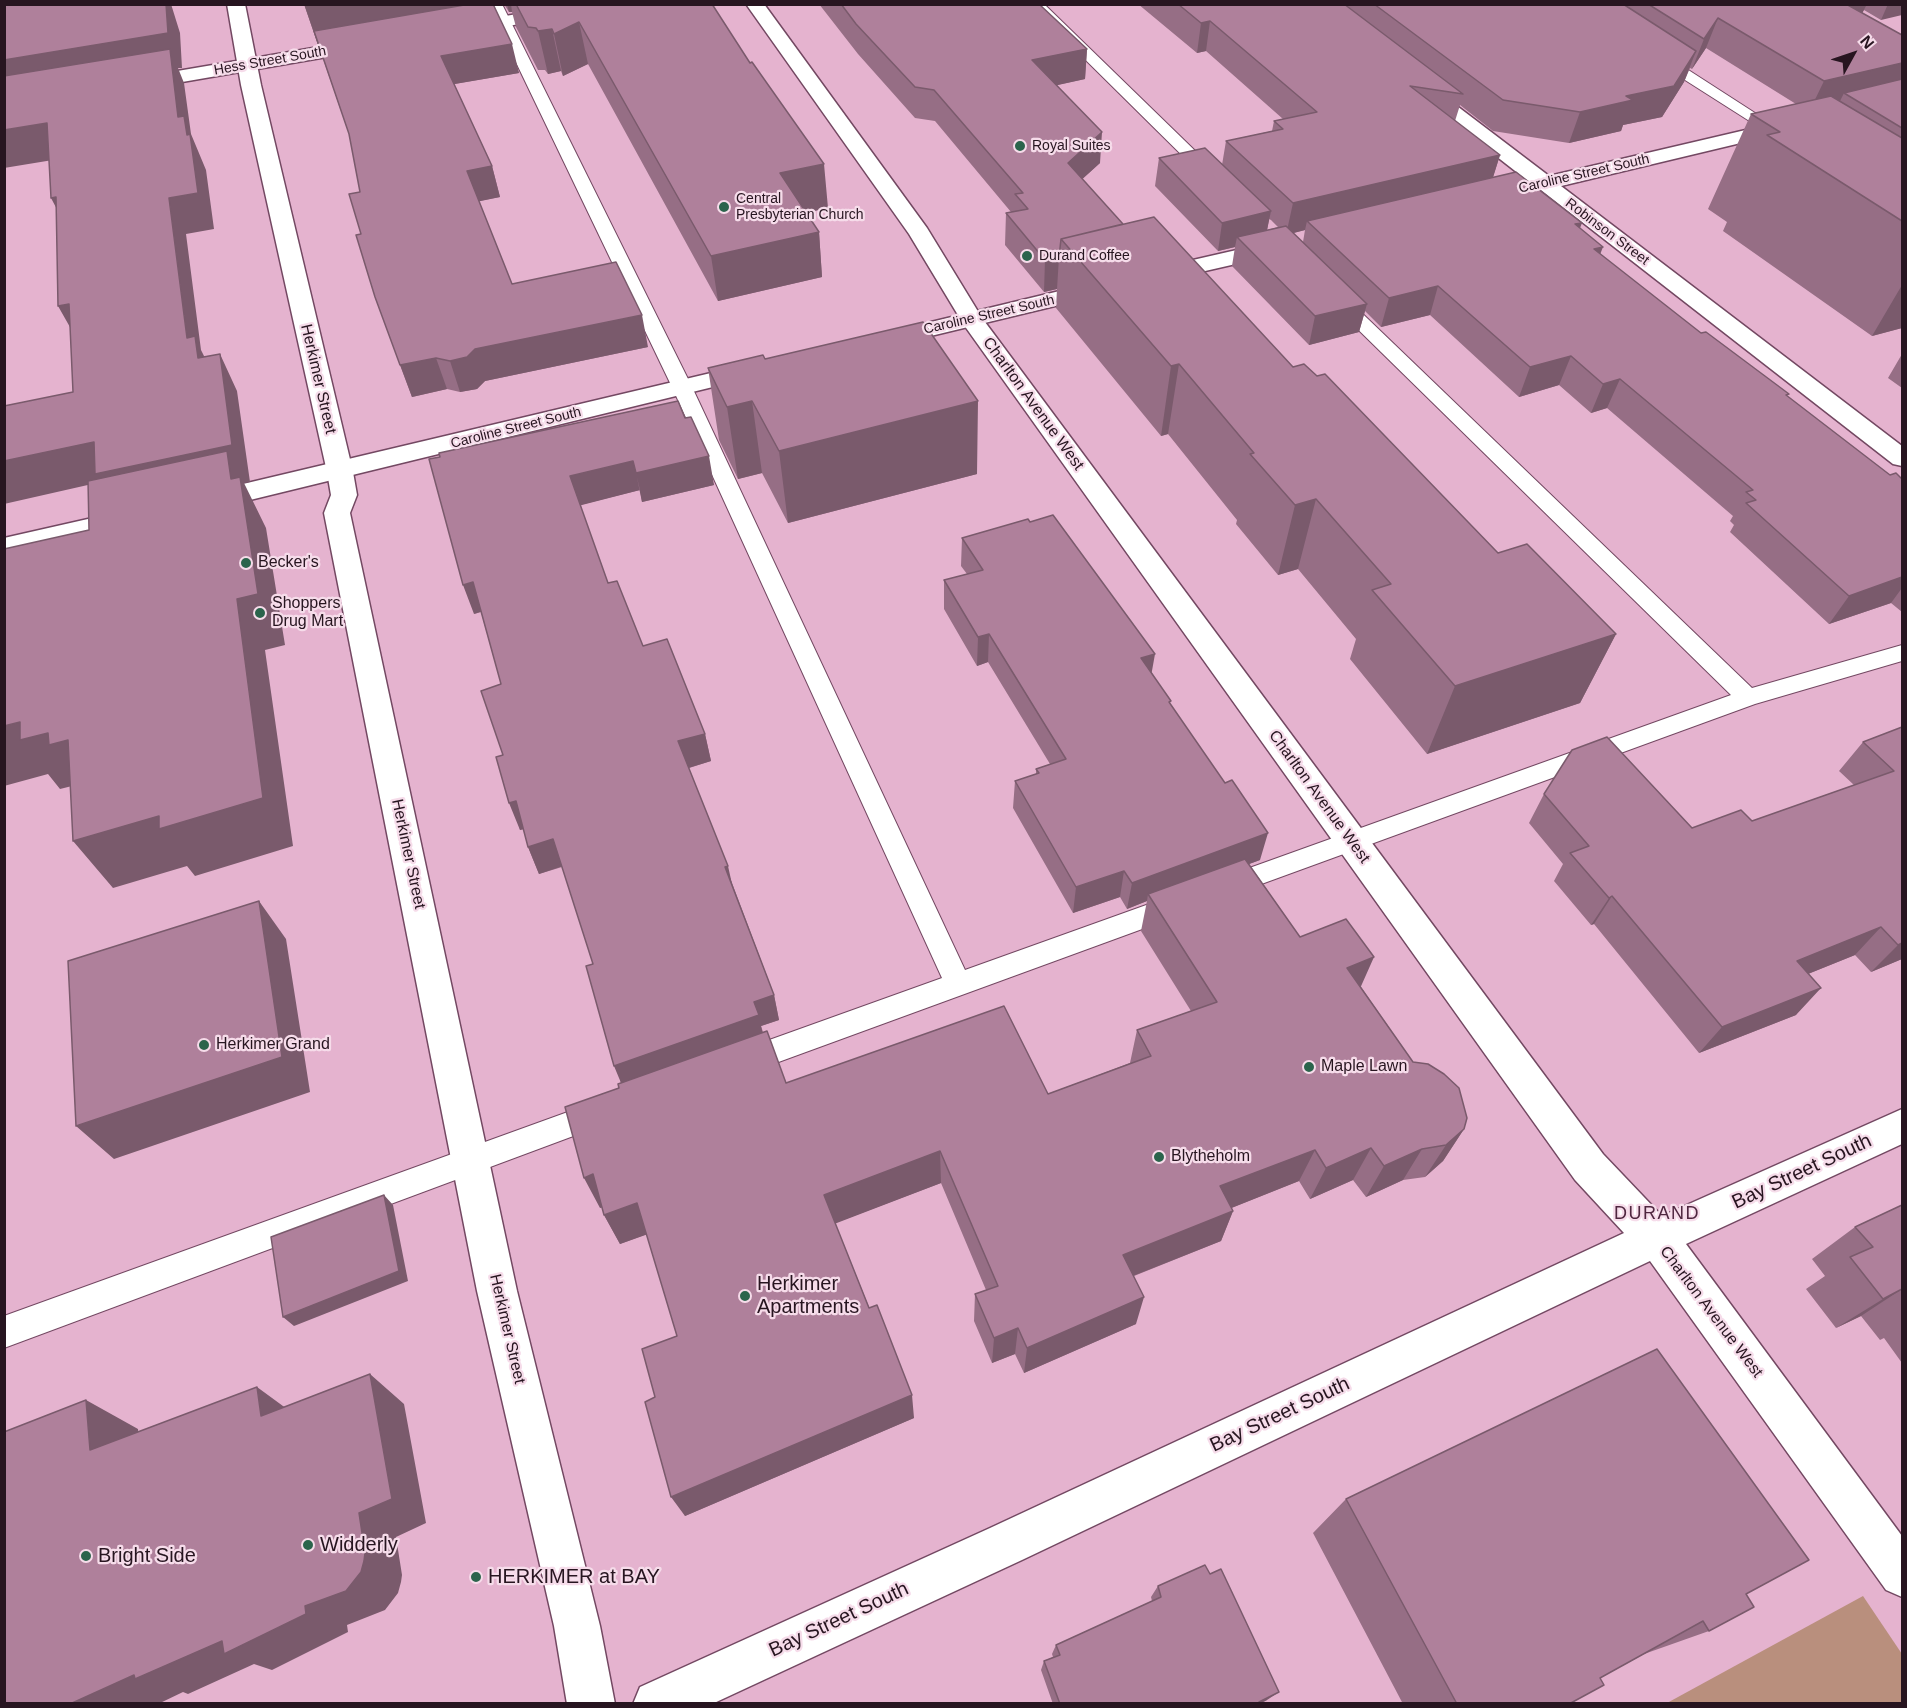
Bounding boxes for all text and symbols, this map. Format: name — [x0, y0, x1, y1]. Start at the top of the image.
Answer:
north arrow — [1823, 24, 1883, 84]
text: N — [1857, 32, 1877, 52]
street label: Hess Street South — [213, 43, 327, 79]
place label: Royal Suites — [1032, 138, 1111, 154]
marker: Royal Suites — [1013, 139, 1027, 153]
street label: Caroline Street South — [1517, 151, 1651, 197]
place label: Central Presbyterian Church — [736, 191, 864, 224]
street label: Robinson Street — [1562, 195, 1652, 269]
marker: Central Presbyterian Church — [717, 200, 731, 214]
place label: Durand Coffee — [1039, 248, 1130, 264]
marker: Durand Coffee — [1020, 249, 1034, 263]
street label: Caroline Street South — [922, 292, 1056, 338]
street label: Herkimer Street — [296, 322, 340, 436]
street label: Charlton Avenue West — [978, 334, 1088, 474]
street label: Caroline Street South — [449, 404, 583, 452]
place label: Becker's — [258, 553, 319, 573]
marker: Becker's — [239, 556, 253, 570]
place label: Shoppers Drug Mart — [272, 594, 343, 632]
marker: Shoppers Drug Mart — [253, 606, 267, 620]
street label: Charlton Avenue West — [1264, 727, 1374, 867]
street label: Herkimer Street — [387, 797, 429, 911]
place label: Herkimer Grand — [216, 1035, 330, 1055]
marker: Herkimer Grand — [197, 1038, 211, 1052]
place label: Maple Lawn — [1321, 1057, 1407, 1077]
marker: Maple Lawn — [1302, 1060, 1316, 1074]
street label: Bay Street South — [1728, 1129, 1876, 1215]
place label: Blytheholm — [1171, 1147, 1250, 1167]
marker: Blytheholm — [1152, 1150, 1166, 1164]
district label: DURAND — [1614, 1203, 1700, 1225]
street label: Charlton Avenue West — [1655, 1243, 1767, 1381]
street label: Herkimer Street — [485, 1272, 529, 1386]
place label: Herkimer Apartments — [757, 1272, 859, 1319]
marker: Herkimer Apartments — [738, 1289, 752, 1303]
street label: Bay Street South — [1206, 1372, 1354, 1458]
place label: Widderly — [320, 1533, 398, 1557]
marker: Widderly — [301, 1538, 315, 1552]
place label: Bright Side — [98, 1544, 196, 1568]
marker: Bright Side — [79, 1549, 93, 1563]
place label: HERKIMER at BAY — [488, 1565, 660, 1589]
marker: HERKIMER at BAY — [469, 1570, 483, 1584]
street label: Bay Street South — [765, 1577, 913, 1663]

